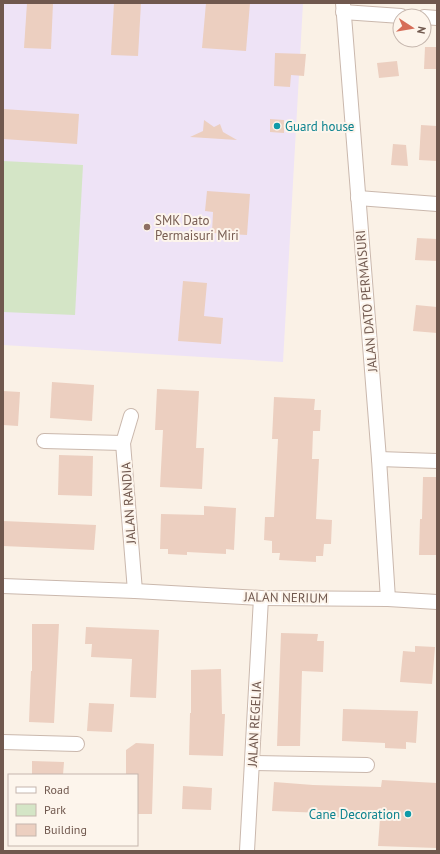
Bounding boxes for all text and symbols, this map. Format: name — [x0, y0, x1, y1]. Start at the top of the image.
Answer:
north arrow — [392, 8, 432, 48]
text: N — [414, 25, 429, 35]
place label: Guard house — [285, 118, 354, 135]
marker: Guard house — [272, 121, 282, 131]
place label: SMK Dato Permaisuri Miri — [155, 212, 239, 244]
marker: SMK Dato Permaisuri Miri — [142, 222, 152, 232]
street label: JALAN DATO PERMAISURI — [352, 229, 381, 374]
street label: JALAN RANDIA — [117, 461, 140, 545]
street label: JALAN NERIUM — [243, 588, 328, 607]
street label: JALAN REGELIA — [244, 680, 265, 768]
legend — [8, 774, 138, 846]
text: Road — [44, 782, 69, 797]
text: Park — [44, 802, 66, 817]
place label: Cane Decoration — [309, 806, 400, 823]
marker: Cane Decoration — [403, 809, 413, 819]
text: Building — [44, 822, 87, 837]

